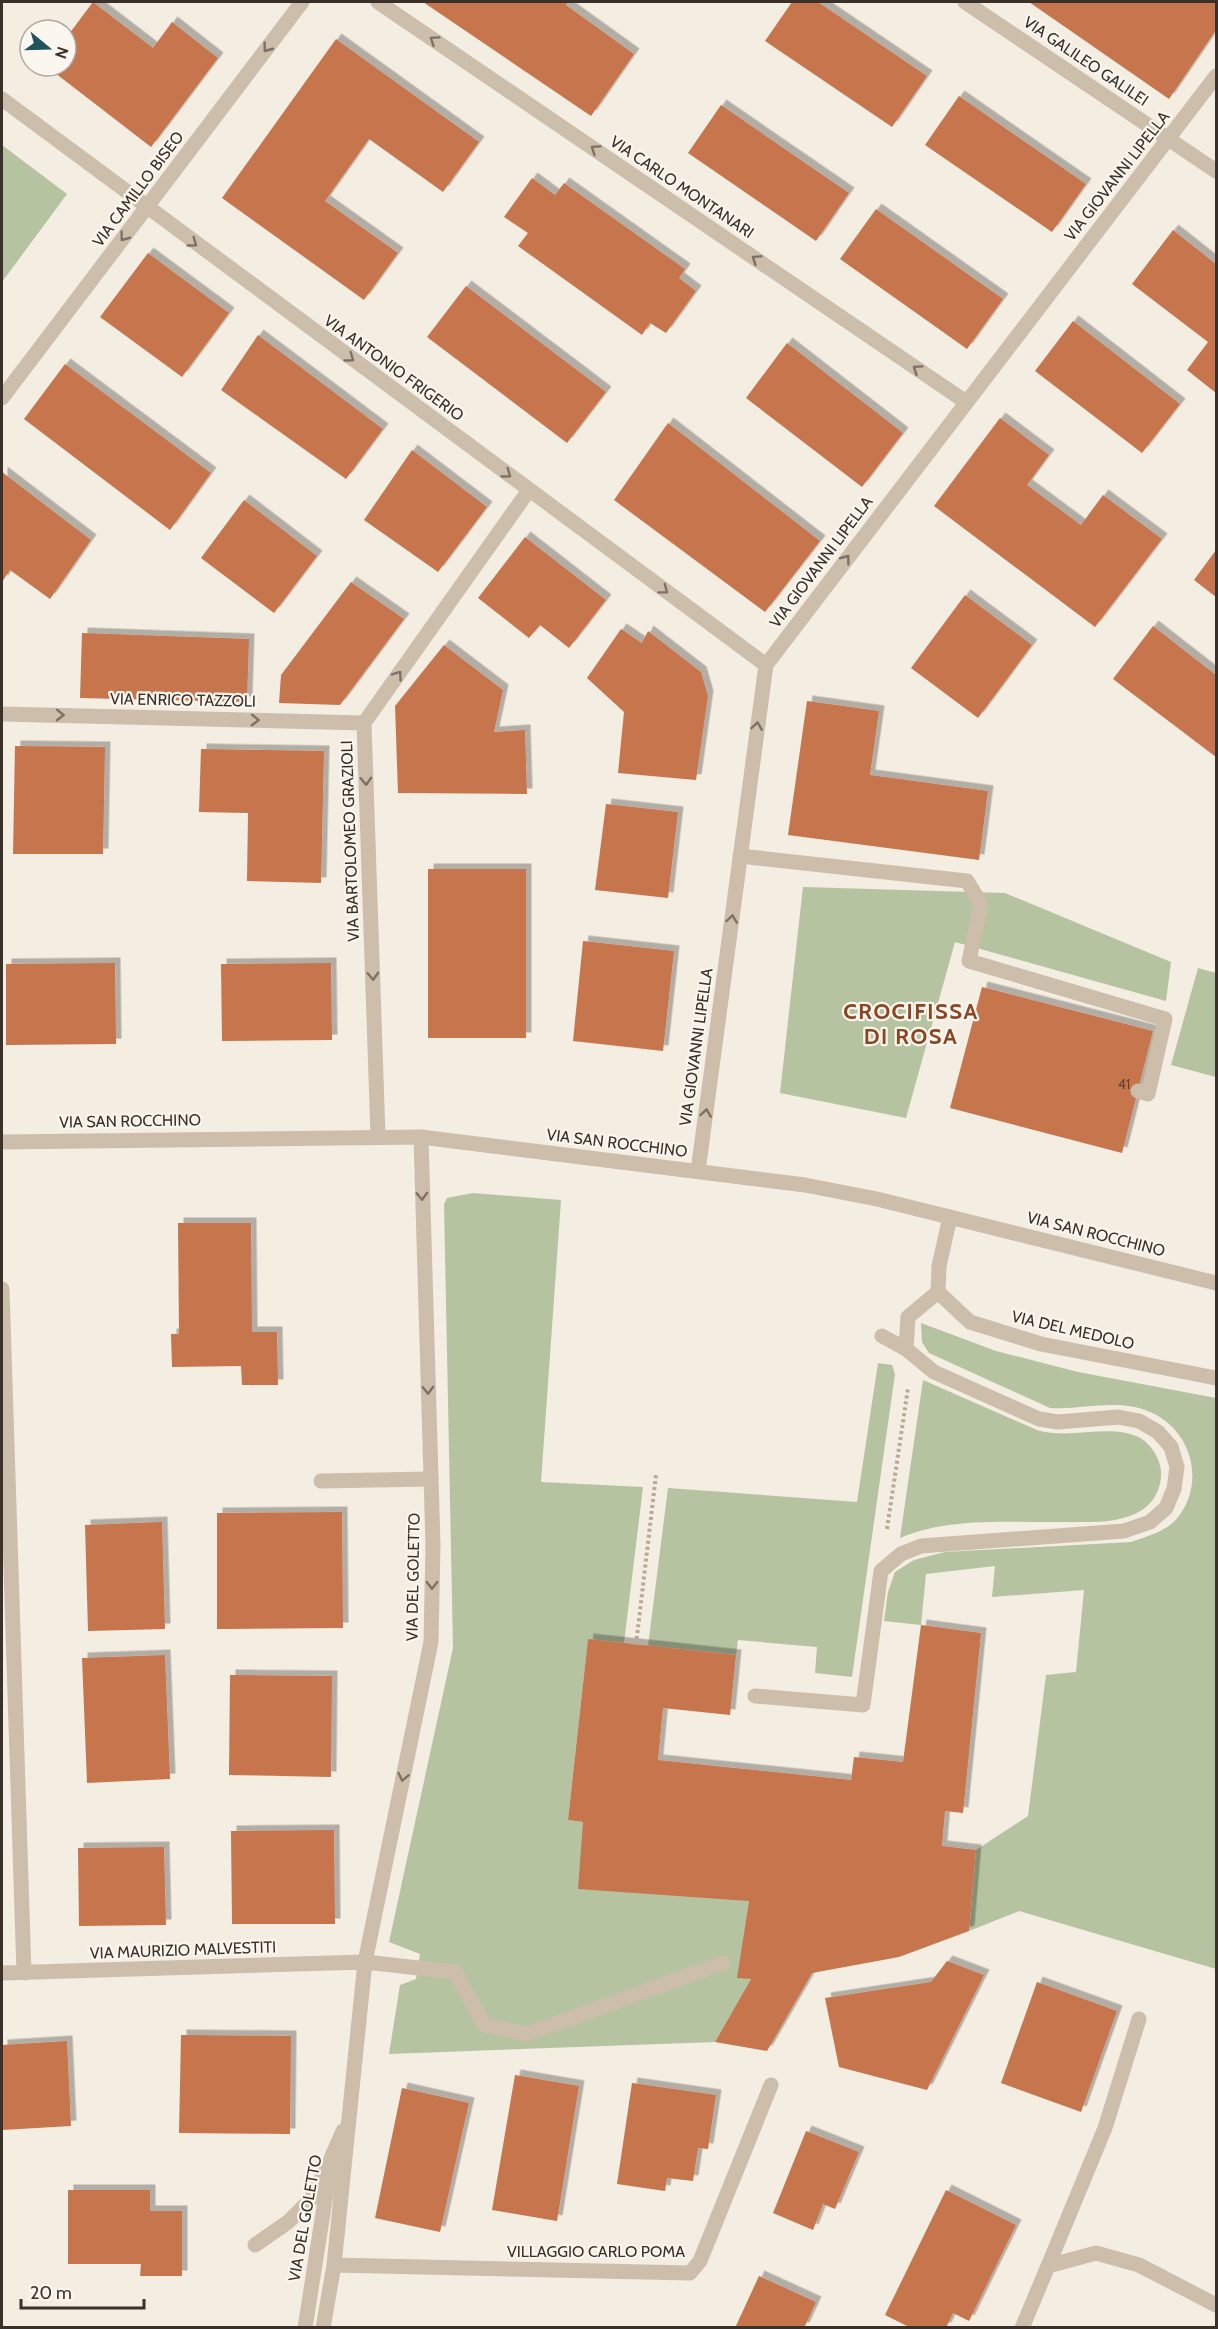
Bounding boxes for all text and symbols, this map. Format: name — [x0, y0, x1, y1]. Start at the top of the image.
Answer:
street label: VIA GALILEO GALILEI — [1020, 12, 1152, 110]
north arrow — [18, 18, 78, 78]
one-way arrow — [429, 36, 440, 47]
one-way arrow — [263, 42, 274, 53]
text: N — [51, 44, 73, 61]
street label: VIA GIOVANNI LIPELLA — [1060, 107, 1174, 245]
street label: VIA CAMILLO BISEO — [88, 128, 188, 250]
street label: VIA CARLO MONTANARI — [607, 132, 757, 242]
one-way arrow — [591, 145, 602, 156]
one-way arrow — [120, 231, 131, 242]
one-way arrow — [186, 236, 197, 247]
one-way arrow — [752, 255, 763, 266]
street label: VIA ANTONIO FRIGERIO — [320, 311, 468, 425]
one-way arrow — [344, 351, 355, 362]
one-way arrow — [913, 365, 924, 376]
one-way arrow — [501, 466, 512, 477]
street label: VIA GIOVANNI LIPELLA — [765, 493, 877, 631]
one-way arrow — [839, 555, 850, 566]
one-way arrow — [657, 582, 668, 593]
one-way arrow — [391, 670, 402, 681]
street label: VIA ENRICO TAZZOLI — [110, 689, 256, 711]
one-way arrow — [55, 709, 64, 721]
one-way arrow — [250, 714, 259, 726]
one-way arrow — [751, 722, 763, 731]
street label: VIA BARTOLOMEO GRAZIOLI — [337, 740, 363, 942]
one-way arrow — [360, 777, 373, 786]
one-way arrow — [725, 915, 737, 924]
street label: VIA GIOVANNI LIPELLA — [676, 967, 717, 1127]
one-way arrow — [366, 971, 379, 980]
district label: CROCIFISSA DI ROSA — [843, 998, 979, 1050]
house number: 41 — [1118, 1075, 1130, 1093]
one-way arrow — [699, 1108, 711, 1117]
street label: VIA SAN ROCCHINO — [59, 1110, 201, 1132]
street label: VIA SAN ROCCHINO — [545, 1125, 689, 1161]
one-way arrow — [416, 1191, 429, 1200]
street label: VIA SAN ROCCHINO — [1025, 1208, 1167, 1260]
street label: VIA DEL MEDOLO — [1010, 1307, 1136, 1353]
one-way arrow — [422, 1386, 434, 1395]
street label: VIA DEL GOLETTO — [402, 1513, 424, 1641]
one-way arrow — [426, 1581, 438, 1590]
one-way arrow — [397, 1772, 410, 1782]
street label: VIA MAURIZIO MALVESTITI — [90, 1937, 276, 1963]
street label: VIA DEL GOLETTO — [284, 2153, 326, 2283]
street label: VILLAGGIO CARLO POMA — [507, 2242, 685, 2261]
scale bar — [21, 2272, 144, 2310]
text: 20 m — [30, 2282, 72, 2304]

